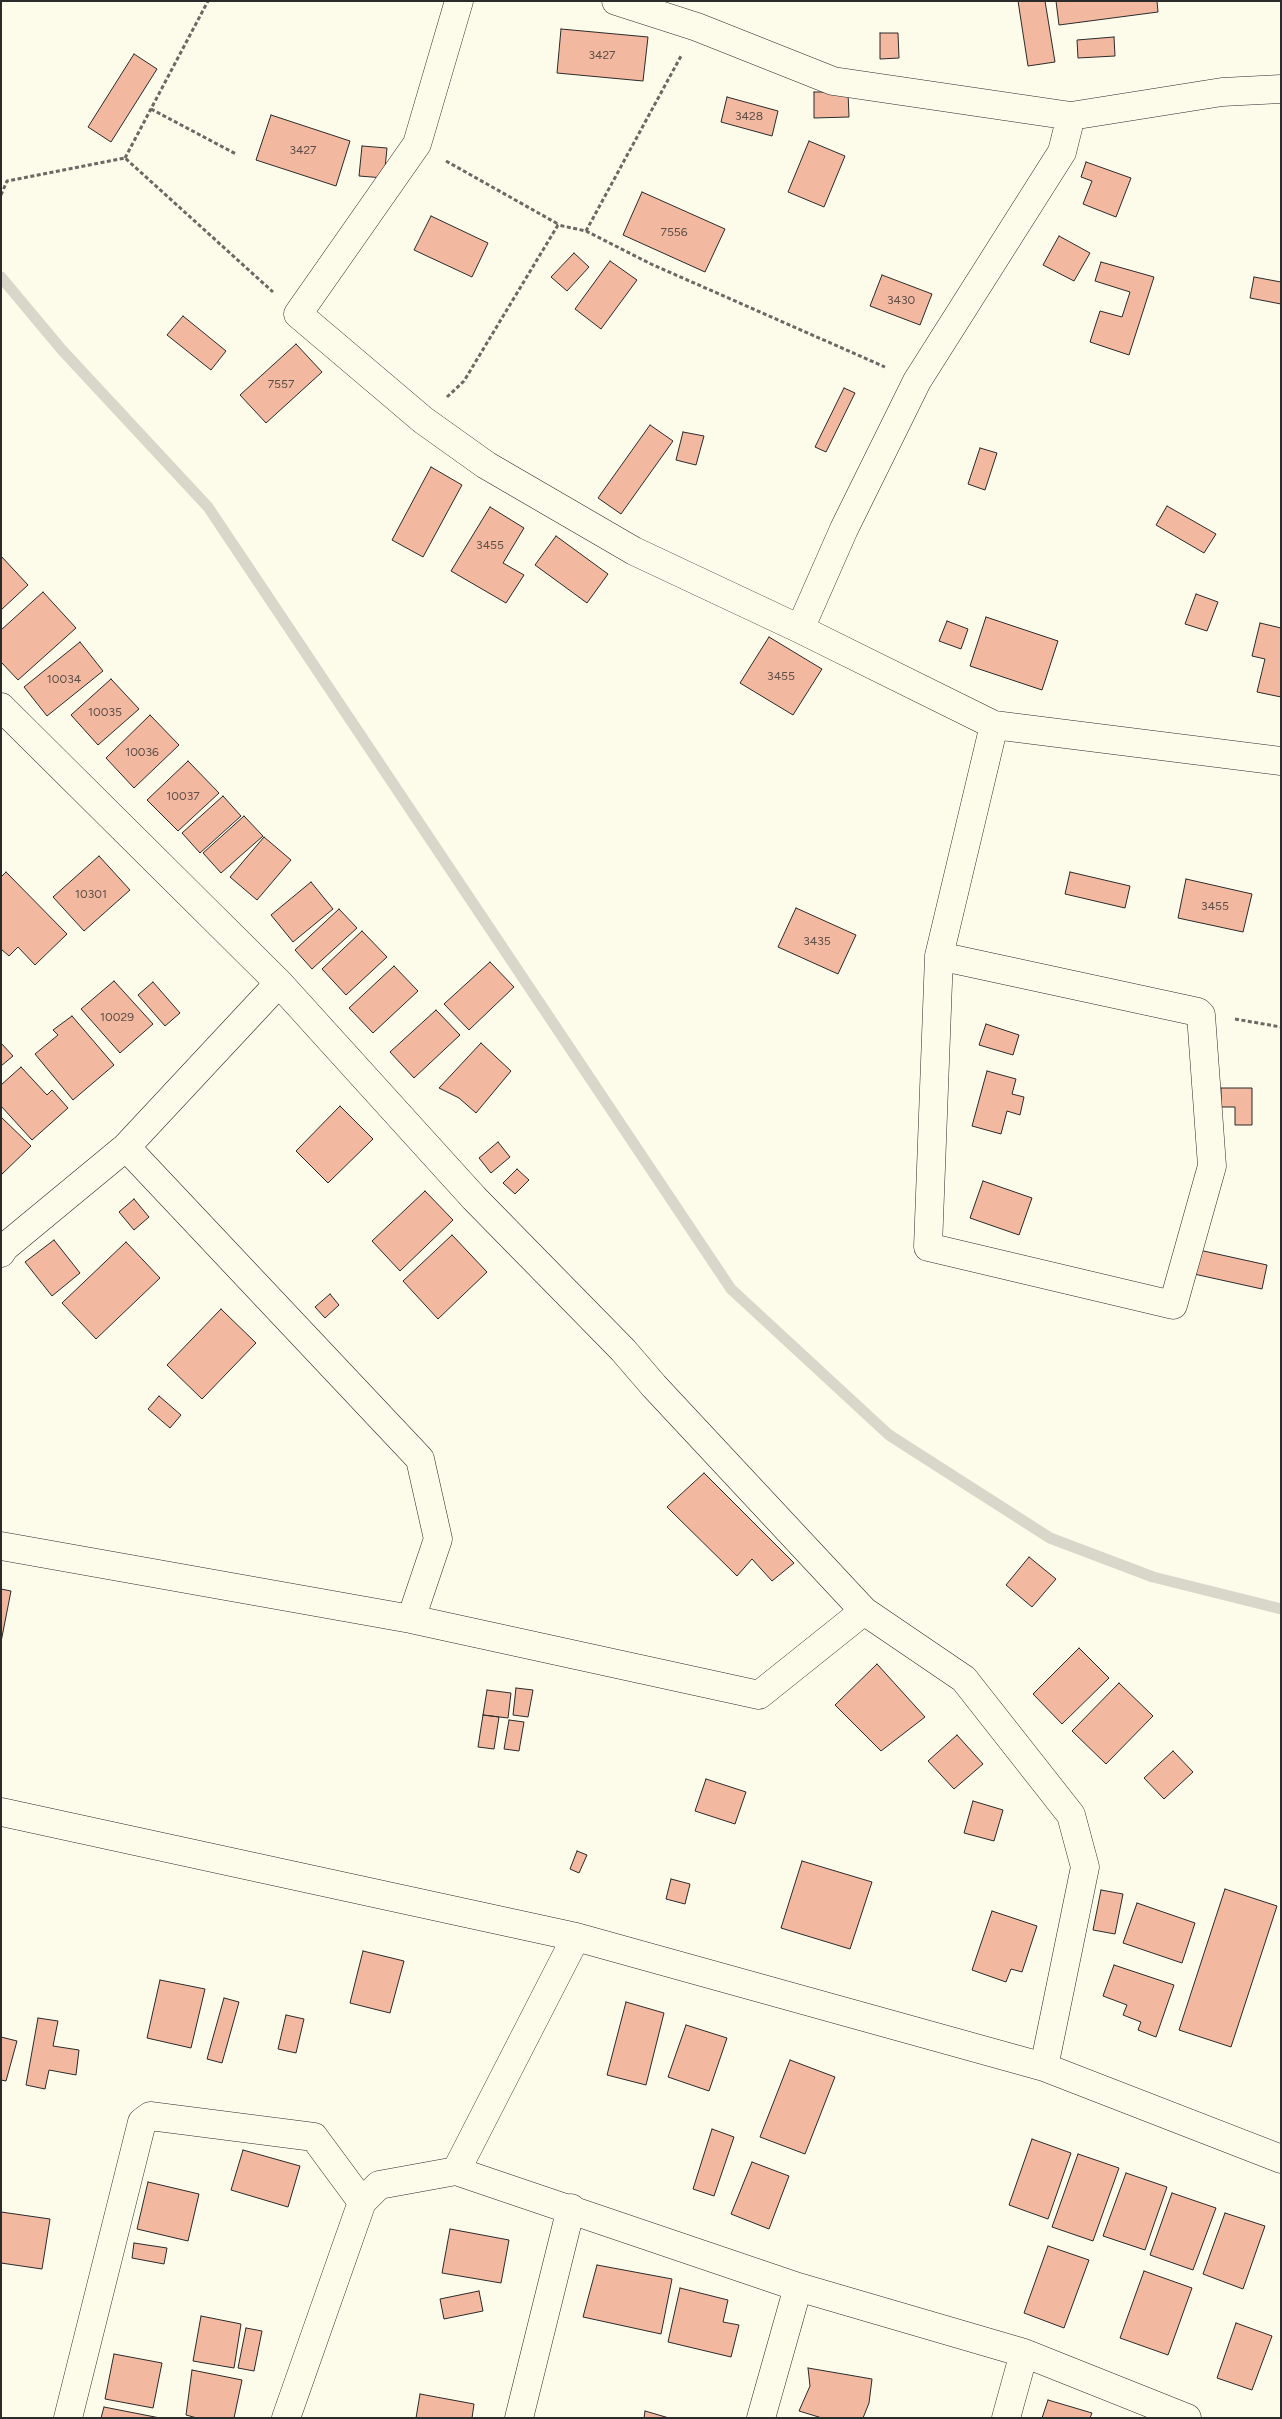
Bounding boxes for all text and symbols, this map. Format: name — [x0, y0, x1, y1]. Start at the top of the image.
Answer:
house number: 3427 — [588, 48, 616, 62]
house number: 3428 — [735, 109, 763, 123]
house number: 3427 — [289, 143, 317, 157]
house number: 7556 — [660, 225, 688, 239]
house number: 3430 — [887, 293, 915, 307]
house number: 7557 — [268, 377, 294, 391]
house number: 3455 — [476, 538, 504, 552]
house number: 3455 — [767, 669, 795, 683]
house number: 10034 — [47, 672, 81, 686]
house number: 10035 — [88, 705, 122, 719]
house number: 10036 — [125, 745, 159, 759]
house number: 10037 — [166, 789, 200, 803]
house number: 10301 — [75, 887, 107, 901]
house number: 3455 — [1201, 899, 1229, 913]
house number: 3435 — [803, 934, 831, 948]
house number: 10029 — [100, 1010, 134, 1024]

